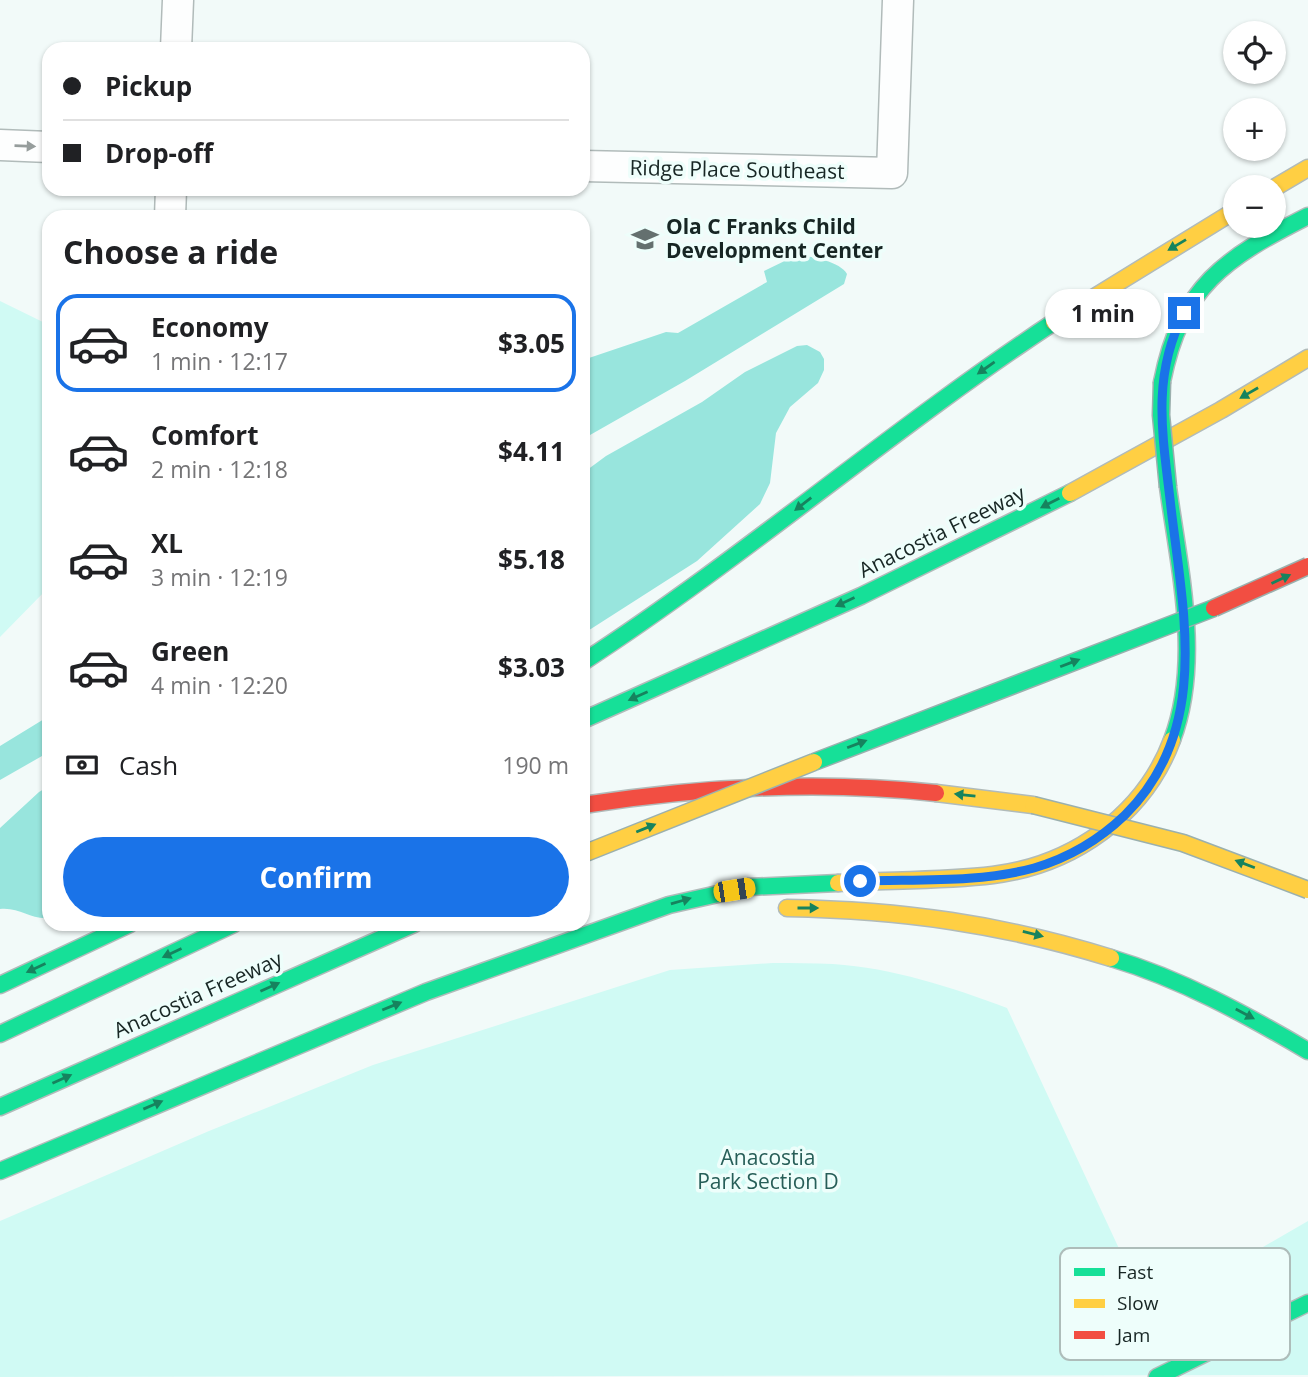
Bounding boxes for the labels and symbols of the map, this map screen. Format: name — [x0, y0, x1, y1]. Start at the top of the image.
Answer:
one-way arrow — [14, 141, 36, 152]
street label: Ridge Place Southeast — [629, 153, 845, 185]
place label: Ola C Franks Child Development Center — [666, 212, 884, 264]
school or university icon: Ola C Franks Child Development Center — [630, 224, 660, 254]
one-way arrow — [1167, 239, 1186, 251]
callout: 1 min — [1044, 288, 1160, 338]
route end — [1168, 297, 1200, 329]
one-way arrow — [977, 361, 995, 375]
one-way arrow — [1240, 387, 1259, 400]
street label: Anacostia Freeway — [854, 478, 1030, 584]
one-way arrow — [794, 496, 812, 510]
one-way arrow — [1040, 497, 1060, 509]
one-way arrow — [1271, 573, 1291, 585]
one-way arrow — [835, 597, 855, 608]
one-way arrow — [1060, 658, 1081, 669]
one-way arrow — [628, 690, 648, 702]
one-way arrow — [847, 739, 868, 750]
one-way arrow — [954, 789, 976, 800]
one-way arrow — [636, 822, 657, 833]
one-way arrow — [1234, 859, 1255, 870]
route start — [844, 865, 876, 897]
car — [712, 876, 757, 904]
one-way arrow — [671, 896, 692, 906]
one-way arrow — [797, 902, 819, 914]
one-way arrow — [1022, 929, 1044, 940]
street label: Anacostia Freeway — [109, 944, 287, 1044]
one-way arrow — [162, 947, 183, 958]
one-way arrow — [26, 962, 46, 974]
one-way arrow — [260, 981, 281, 992]
one-way arrow — [382, 1000, 403, 1011]
one-way arrow — [1236, 1008, 1256, 1020]
one-way arrow — [52, 1073, 72, 1085]
one-way arrow — [143, 1100, 164, 1111]
park label: Anacostia Park Section D — [697, 1143, 839, 1195]
legend — [1060, 1248, 1290, 1360]
text: Fast — [1117, 1259, 1153, 1285]
text: Slow — [1117, 1290, 1159, 1316]
text: Jam — [1115, 1322, 1150, 1348]

